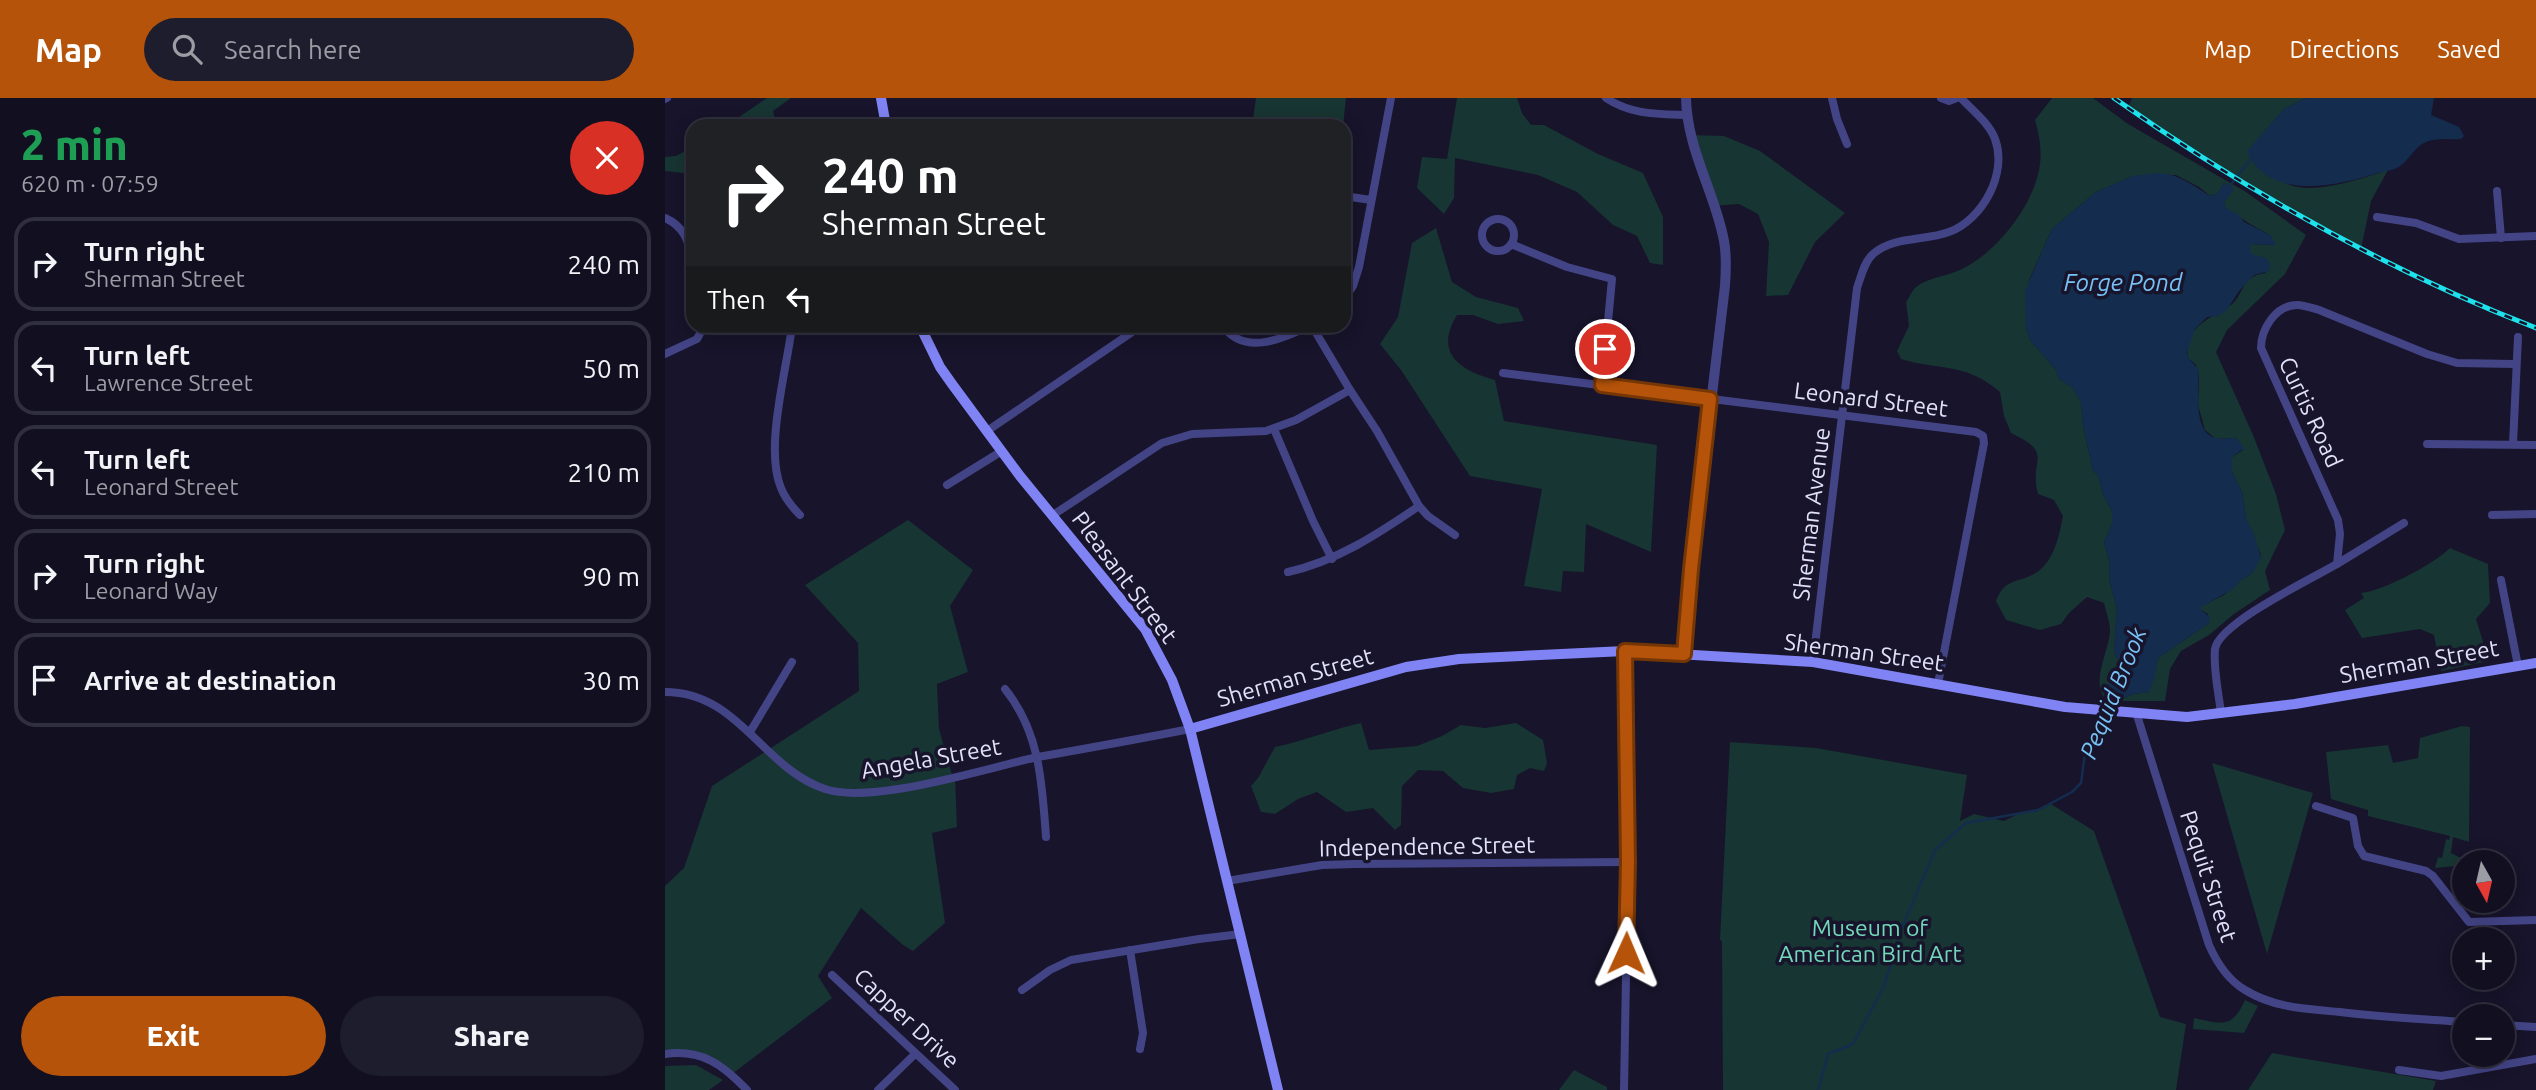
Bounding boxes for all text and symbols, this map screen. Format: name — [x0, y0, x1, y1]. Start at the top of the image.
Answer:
search box — [144, 18, 634, 81]
icon: search — [168, 30, 206, 68]
text: Map — [35, 31, 102, 68]
text: Search here — [224, 35, 362, 64]
text: Map — [2204, 36, 2251, 63]
text: Directions — [2289, 36, 2399, 63]
text: Saved — [2437, 36, 2501, 63]
text: 2 min — [21, 121, 128, 168]
button: close — [570, 121, 644, 195]
icon: right — [707, 147, 798, 238]
text: 240 m — [822, 147, 959, 202]
text: 620 m · 07:59 — [21, 171, 159, 196]
text: Sherman Street — [822, 205, 1046, 241]
text: Turn right — [84, 237, 205, 266]
icon: right — [25, 245, 63, 283]
text: 240 m — [568, 250, 640, 279]
text: Sherman Street — [84, 266, 245, 291]
water label: Forge Pond — [2064, 269, 2183, 296]
icon: left — [780, 280, 818, 318]
text: Then — [707, 285, 766, 314]
pin — [1575, 319, 1635, 379]
icon: arrive — [1586, 330, 1624, 368]
text: Turn left — [84, 341, 190, 370]
icon: left — [25, 349, 63, 387]
street label: Curtis Road — [2275, 353, 2347, 471]
text: 50 m — [582, 354, 640, 383]
text: Lawrence Street — [84, 370, 253, 395]
street label: Leonard Street — [1793, 377, 1949, 421]
street label: Sherman Avenue — [1788, 426, 1834, 602]
text: Turn left — [84, 445, 190, 474]
icon: left — [25, 453, 63, 491]
text: 210 m — [568, 458, 640, 487]
text: Leonard Street — [84, 474, 238, 499]
street label: Pleasant Street — [1068, 506, 1182, 648]
text: Turn right — [84, 549, 205, 578]
icon: right — [25, 557, 63, 595]
text: 90 m — [582, 562, 640, 591]
text: Leonard Way — [84, 578, 218, 603]
water label: Pequid Brook — [2074, 623, 2152, 763]
street label: Sherman Street — [1783, 628, 1945, 676]
street label: Sherman Street — [2338, 635, 2500, 687]
street label: Sherman Street — [1214, 643, 1376, 711]
icon: arrive — [25, 661, 63, 699]
text: Arrive at destination — [84, 666, 337, 695]
text: 30 m — [582, 666, 640, 695]
street label: Angela Street — [859, 733, 1003, 783]
street label: Pequit Street — [2176, 807, 2242, 945]
street label: Independence Street — [1319, 832, 1535, 860]
north arrow — [2452, 850, 2515, 914]
map controls — [2452, 850, 2515, 1067]
park label: Museum of American Bird Art — [1779, 915, 1961, 966]
position arrow — [1589, 916, 1663, 990]
button: + — [2452, 927, 2515, 990]
street label: Capper Drive — [850, 963, 964, 1073]
button: Exit — [21, 996, 326, 1076]
button: Share — [340, 996, 644, 1076]
button: − — [2452, 1004, 2515, 1067]

